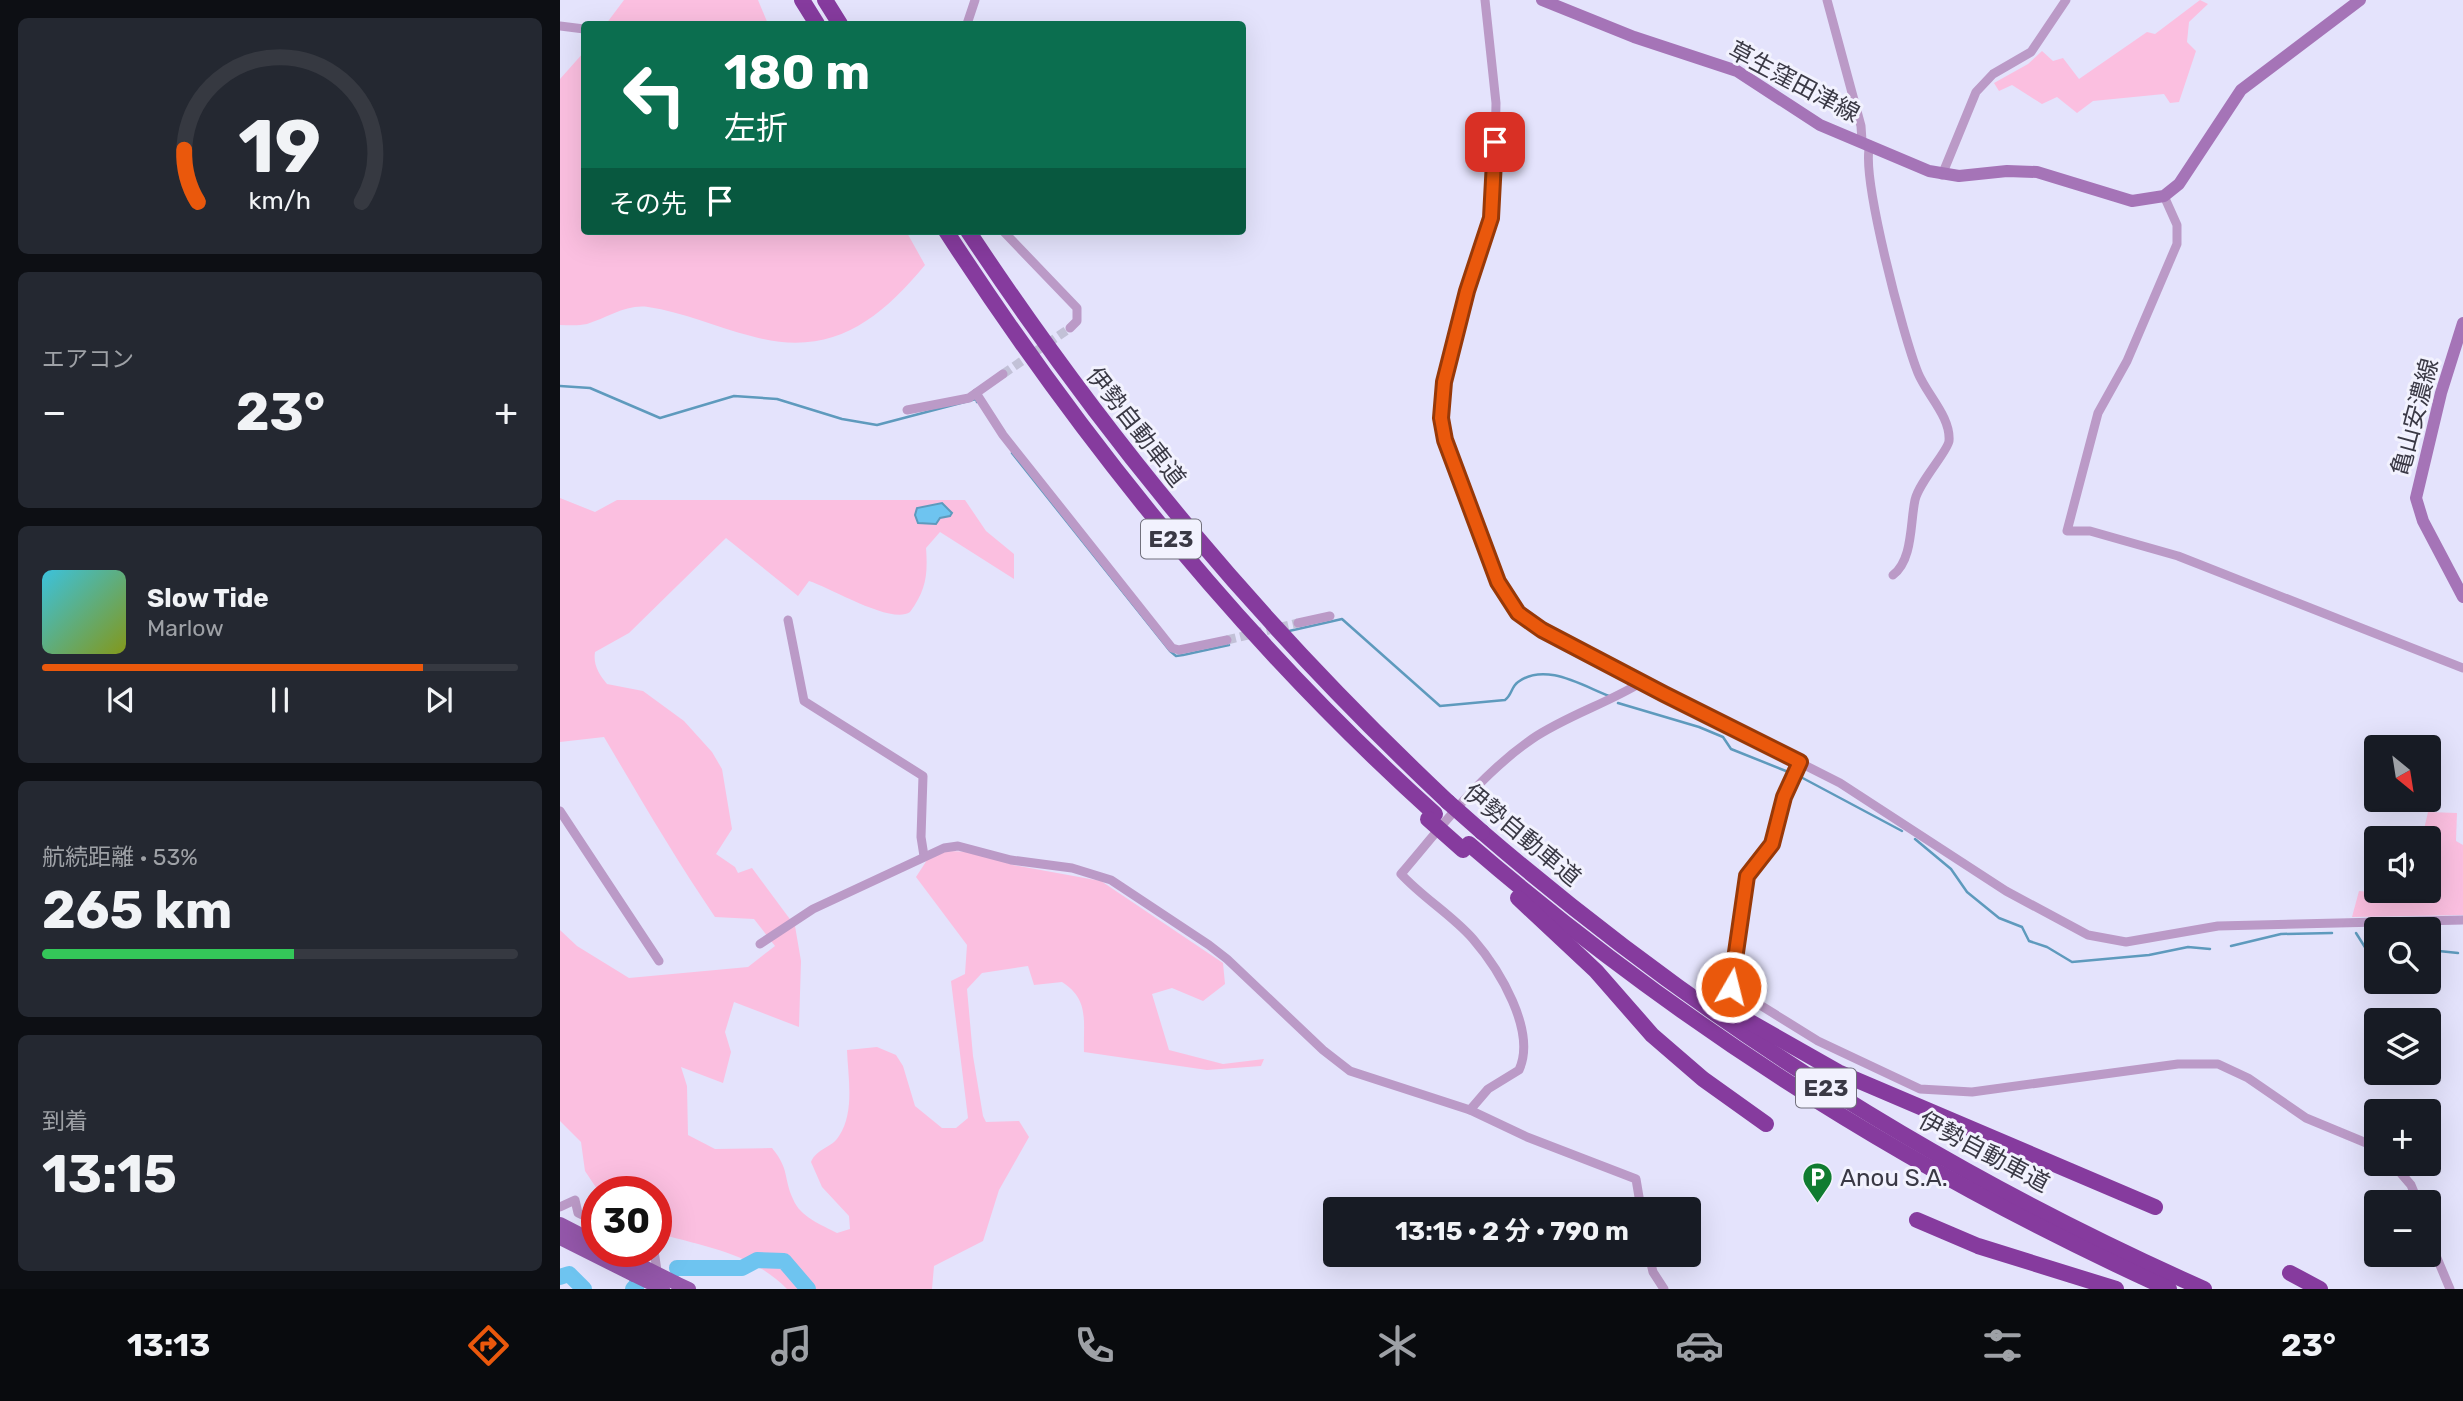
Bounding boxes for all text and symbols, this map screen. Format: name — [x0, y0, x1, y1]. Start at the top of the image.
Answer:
street label: 草生窪田津線 — [1724, 36, 1864, 128]
text: 180 m — [724, 43, 870, 101]
icon: left — [609, 49, 700, 140]
text: 19 — [239, 104, 321, 190]
text: 左折 — [724, 109, 788, 147]
pin — [1465, 112, 1525, 172]
icon: arrive — [1476, 123, 1514, 161]
icon: arrive — [701, 182, 739, 220]
text: km/h — [249, 186, 311, 215]
text: その先 — [609, 189, 687, 220]
text: エアコン — [42, 345, 134, 373]
street label: 亀山安濃線 — [2386, 355, 2444, 479]
street label: 伊勢自動車道 — [1081, 362, 1191, 492]
text: 23° — [236, 381, 325, 443]
text: − — [42, 389, 67, 435]
text: + — [494, 389, 518, 435]
road number: E23 — [1141, 520, 1201, 558]
text: Slow Tide — [147, 583, 269, 614]
text: Marlow — [147, 614, 224, 642]
icon: previous — [102, 681, 140, 719]
icon: pause — [261, 681, 299, 719]
icon: next — [420, 681, 458, 719]
north arrow — [2364, 735, 2441, 812]
map controls — [2364, 735, 2441, 1267]
street label: 伊勢自動車道 — [1458, 778, 1586, 892]
button: sound — [2364, 826, 2441, 903]
text: 航続距離 · 53% — [42, 843, 198, 871]
text: 265 km — [42, 879, 232, 941]
button: search — [2364, 917, 2441, 994]
position arrow — [1694, 950, 1768, 1024]
button: layers — [2364, 1008, 2441, 1085]
road number: E23 — [1796, 1068, 1856, 1107]
button: + — [2364, 1099, 2441, 1176]
street label: 伊勢自動車道 — [1914, 1106, 2054, 1198]
text: 到着 — [42, 1107, 88, 1135]
text: 13:15 — [42, 1143, 177, 1205]
parking icon: Anou S.A. — [1800, 1161, 1834, 1205]
place label: Anou S.A. — [1840, 1164, 1948, 1192]
speed limit sign: 30 — [581, 1176, 672, 1267]
button: − — [2364, 1190, 2441, 1267]
text: 13:15 · 2 分 · 790 m — [1395, 1216, 1629, 1247]
icon: directions — [464, 1321, 513, 1370]
icon: music — [767, 1321, 816, 1370]
icon: phone — [1070, 1321, 1119, 1370]
icon: climate — [1373, 1321, 1422, 1370]
icon: car — [1675, 1321, 1724, 1370]
icon: filters — [1978, 1321, 2027, 1370]
text: 13:13 — [127, 1326, 210, 1364]
text: 23° — [2281, 1326, 2336, 1364]

